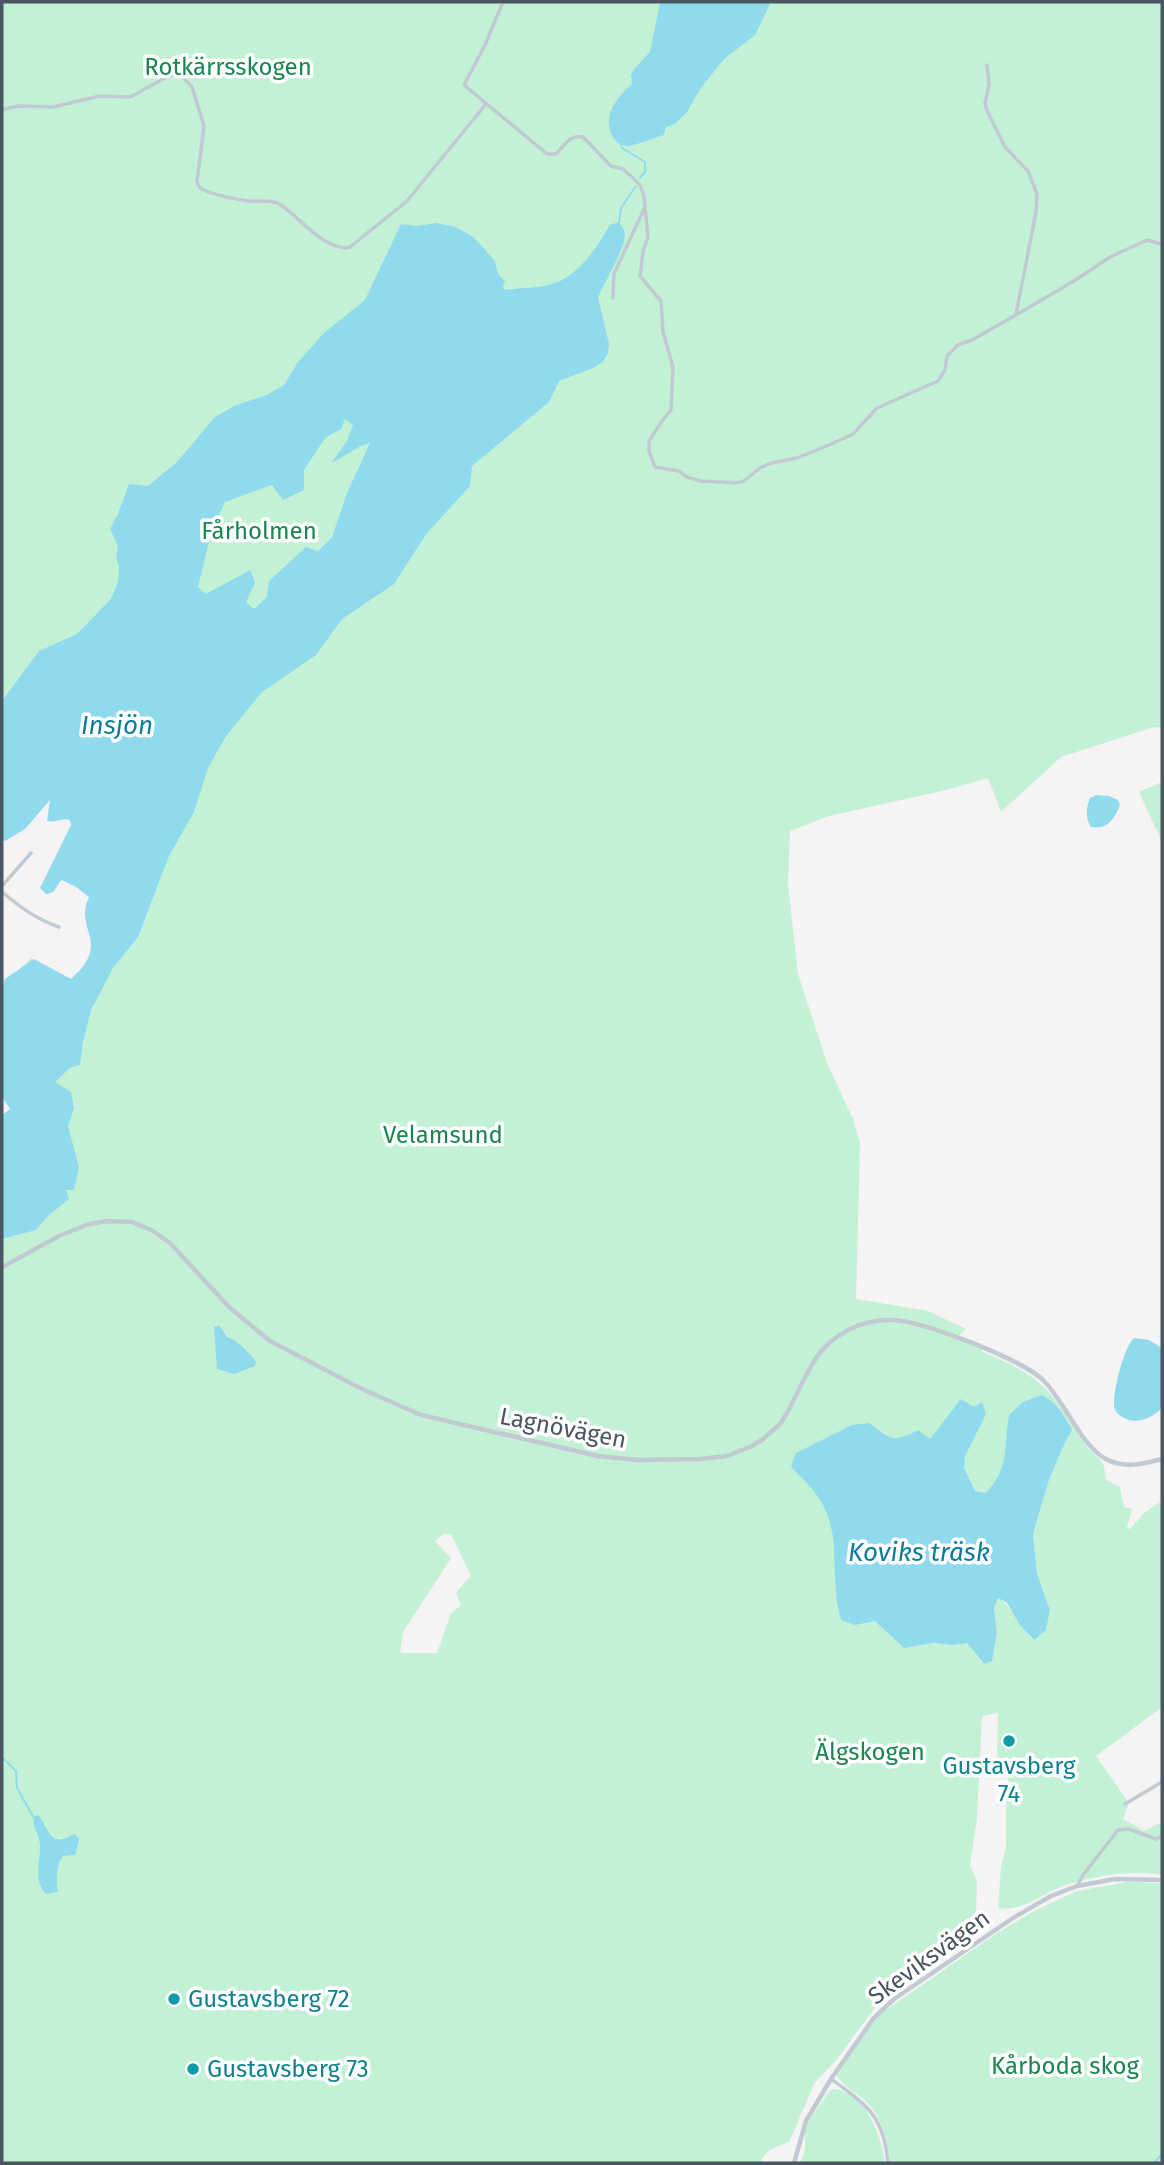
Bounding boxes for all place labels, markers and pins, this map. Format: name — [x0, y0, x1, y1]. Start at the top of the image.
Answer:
marker: Gustavsberg 74 — [1001, 1733, 1017, 1749]
place label: Gustavsberg 74 — [942, 1752, 1076, 1808]
place label: Gustavsberg 72 — [188, 1985, 350, 2013]
marker: Gustavsberg 72 — [166, 1991, 182, 2007]
place label: Gustavsberg 73 — [207, 2055, 369, 2083]
marker: Gustavsberg 73 — [185, 2061, 201, 2077]

